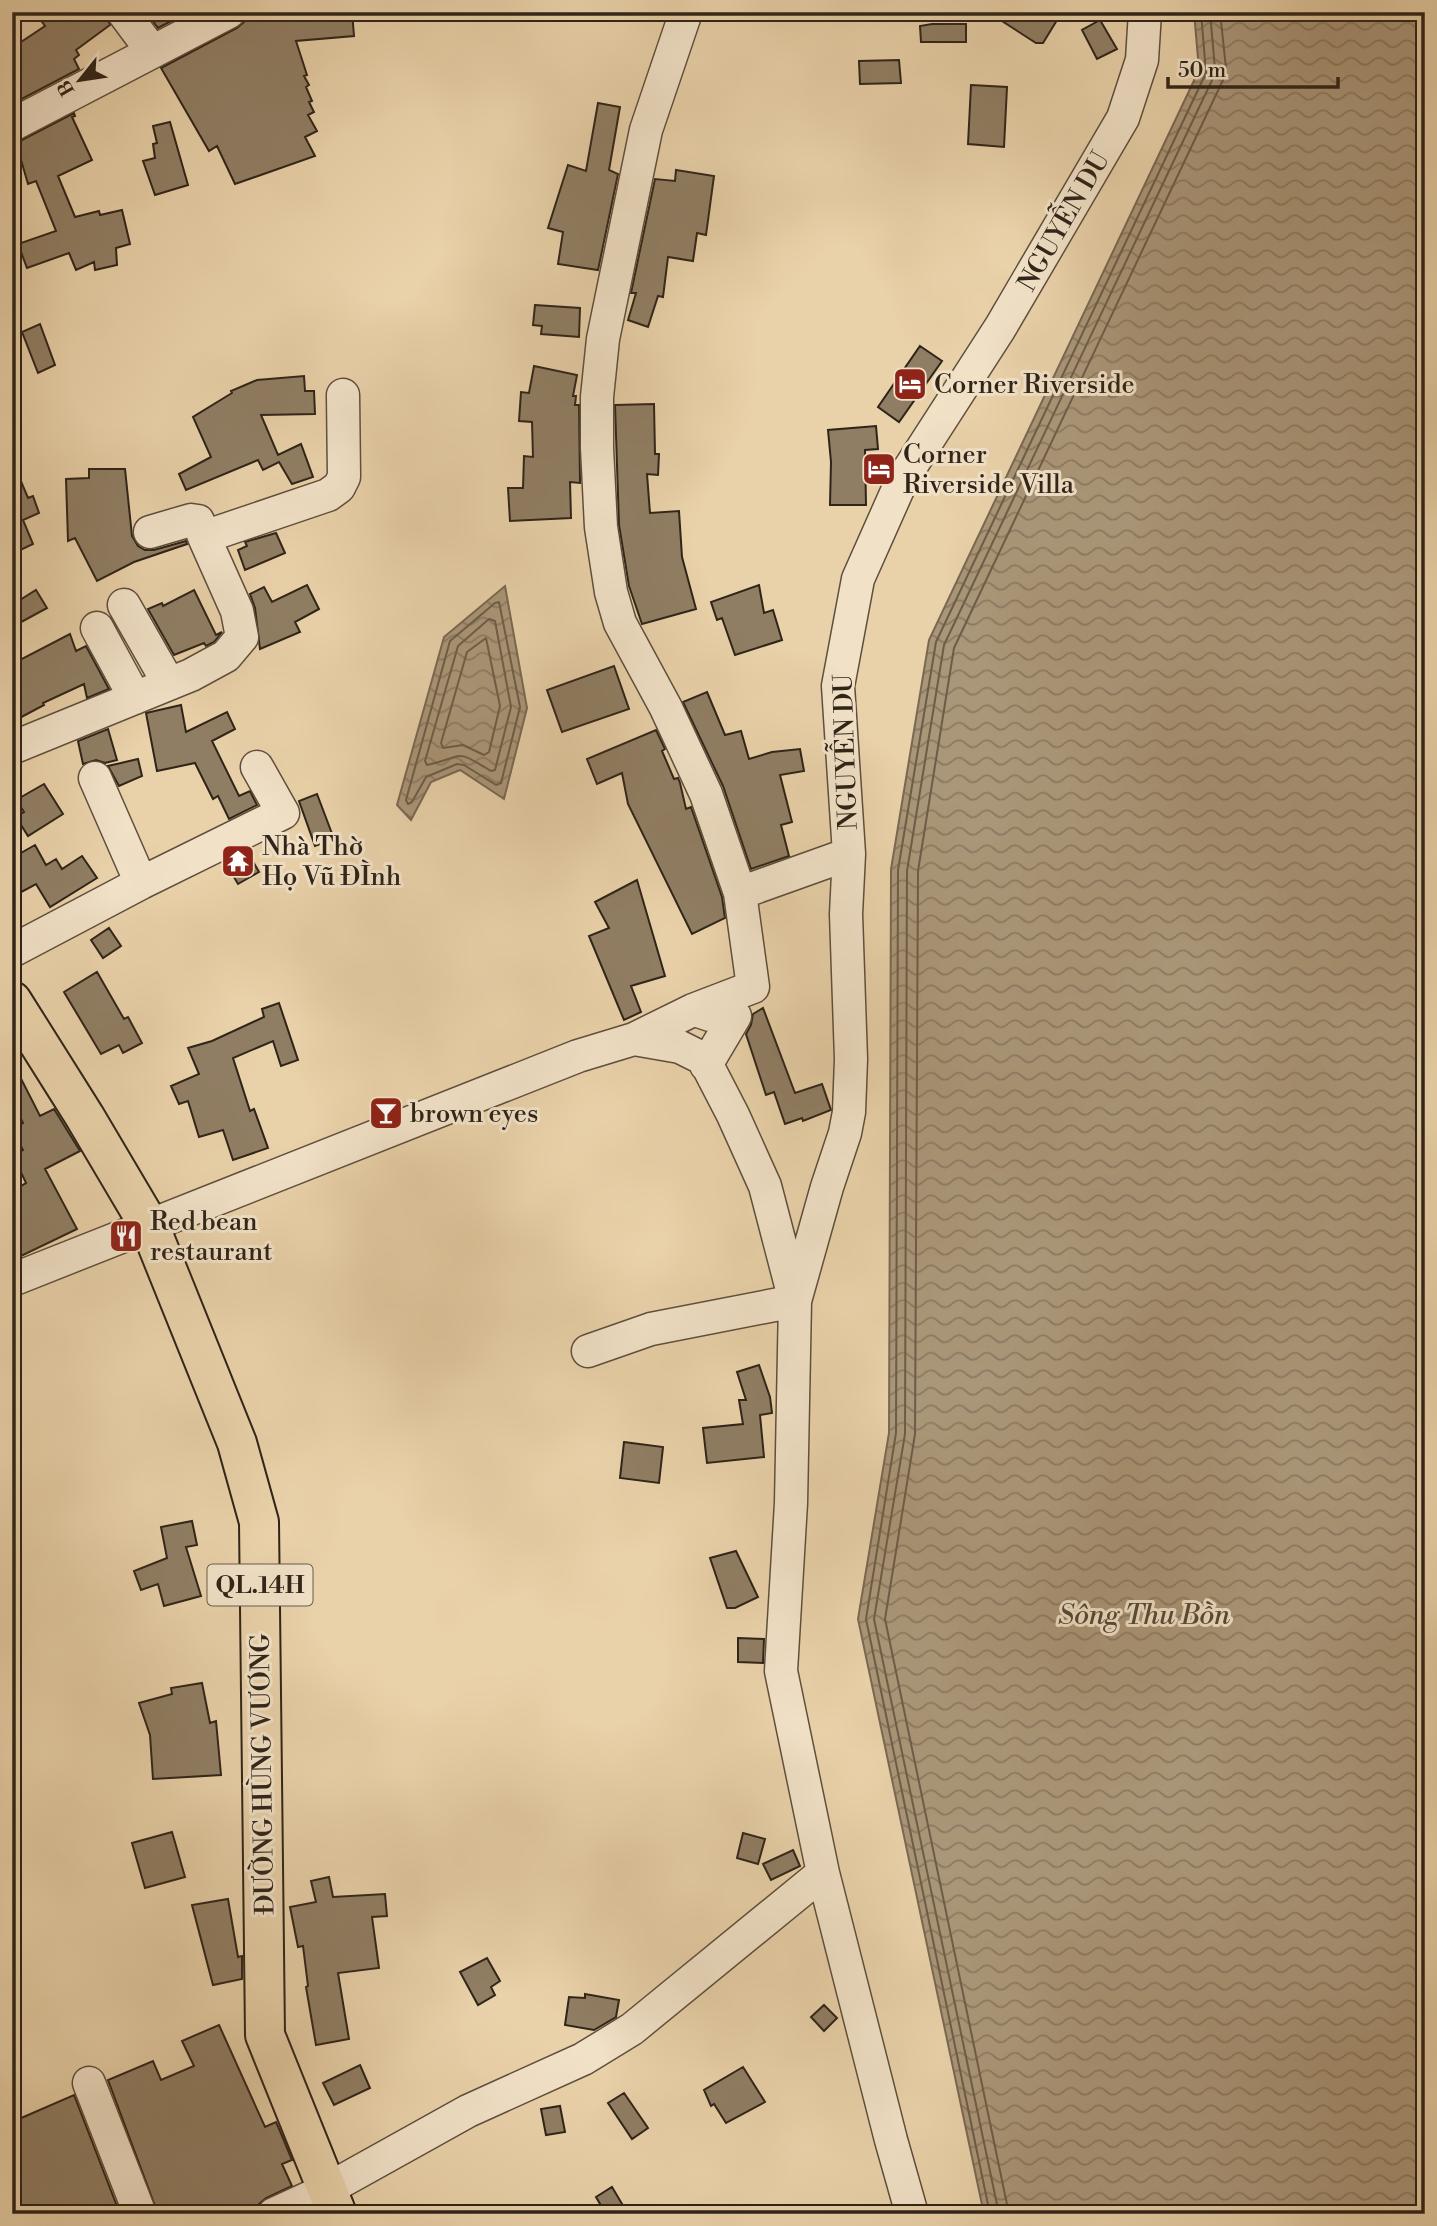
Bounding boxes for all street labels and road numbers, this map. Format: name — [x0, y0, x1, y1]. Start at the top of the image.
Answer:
street label: NGUYỄN DU — [1007, 144, 1117, 297]
street label: NGUYỄN DU — [822, 674, 865, 830]
road number: QL.14H — [208, 1564, 312, 1605]
street label: ĐƯỜNG HÙNG VƯƠNG — [243, 1633, 281, 1915]

